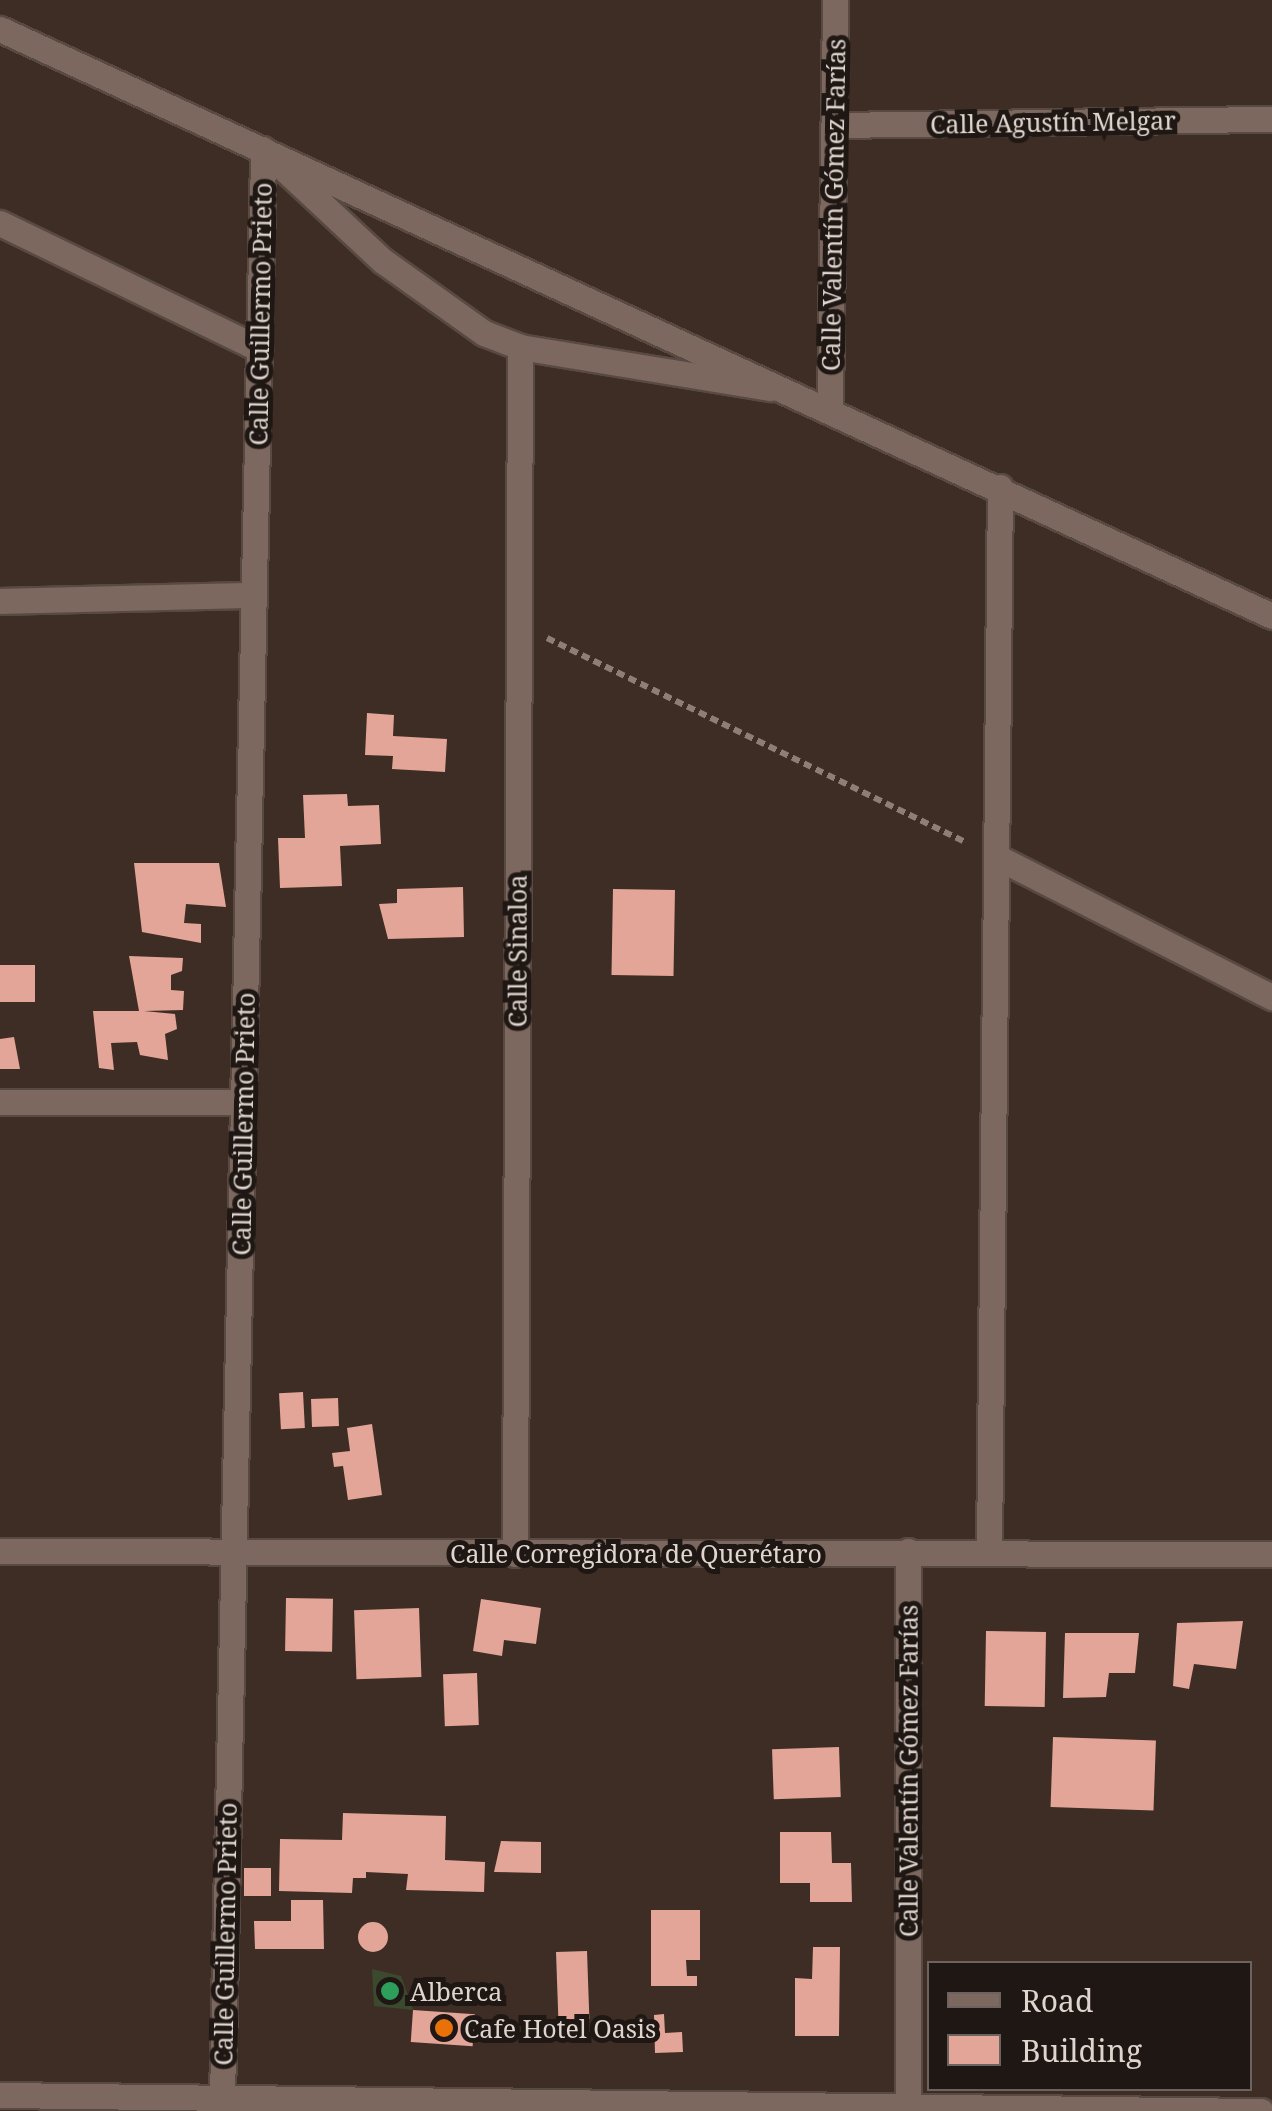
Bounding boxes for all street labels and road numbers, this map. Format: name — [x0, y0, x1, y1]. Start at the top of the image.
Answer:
street label: Calle Valentín Gómez Farías — [815, 39, 851, 371]
street label: Calle Agustín Melgar — [930, 105, 1176, 139]
street label: Calle Guillermo Prieto — [243, 182, 277, 446]
street label: Calle Sinaloa — [502, 875, 532, 1027]
street label: Calle Guillermo Prieto — [226, 992, 260, 1256]
street label: Calle Corregidora de Querétaro — [450, 1538, 822, 1568]
street label: Calle Valentín Gómez Farías — [893, 1605, 923, 1937]
street label: Calle Guillermo Prieto — [208, 1802, 242, 2066]

